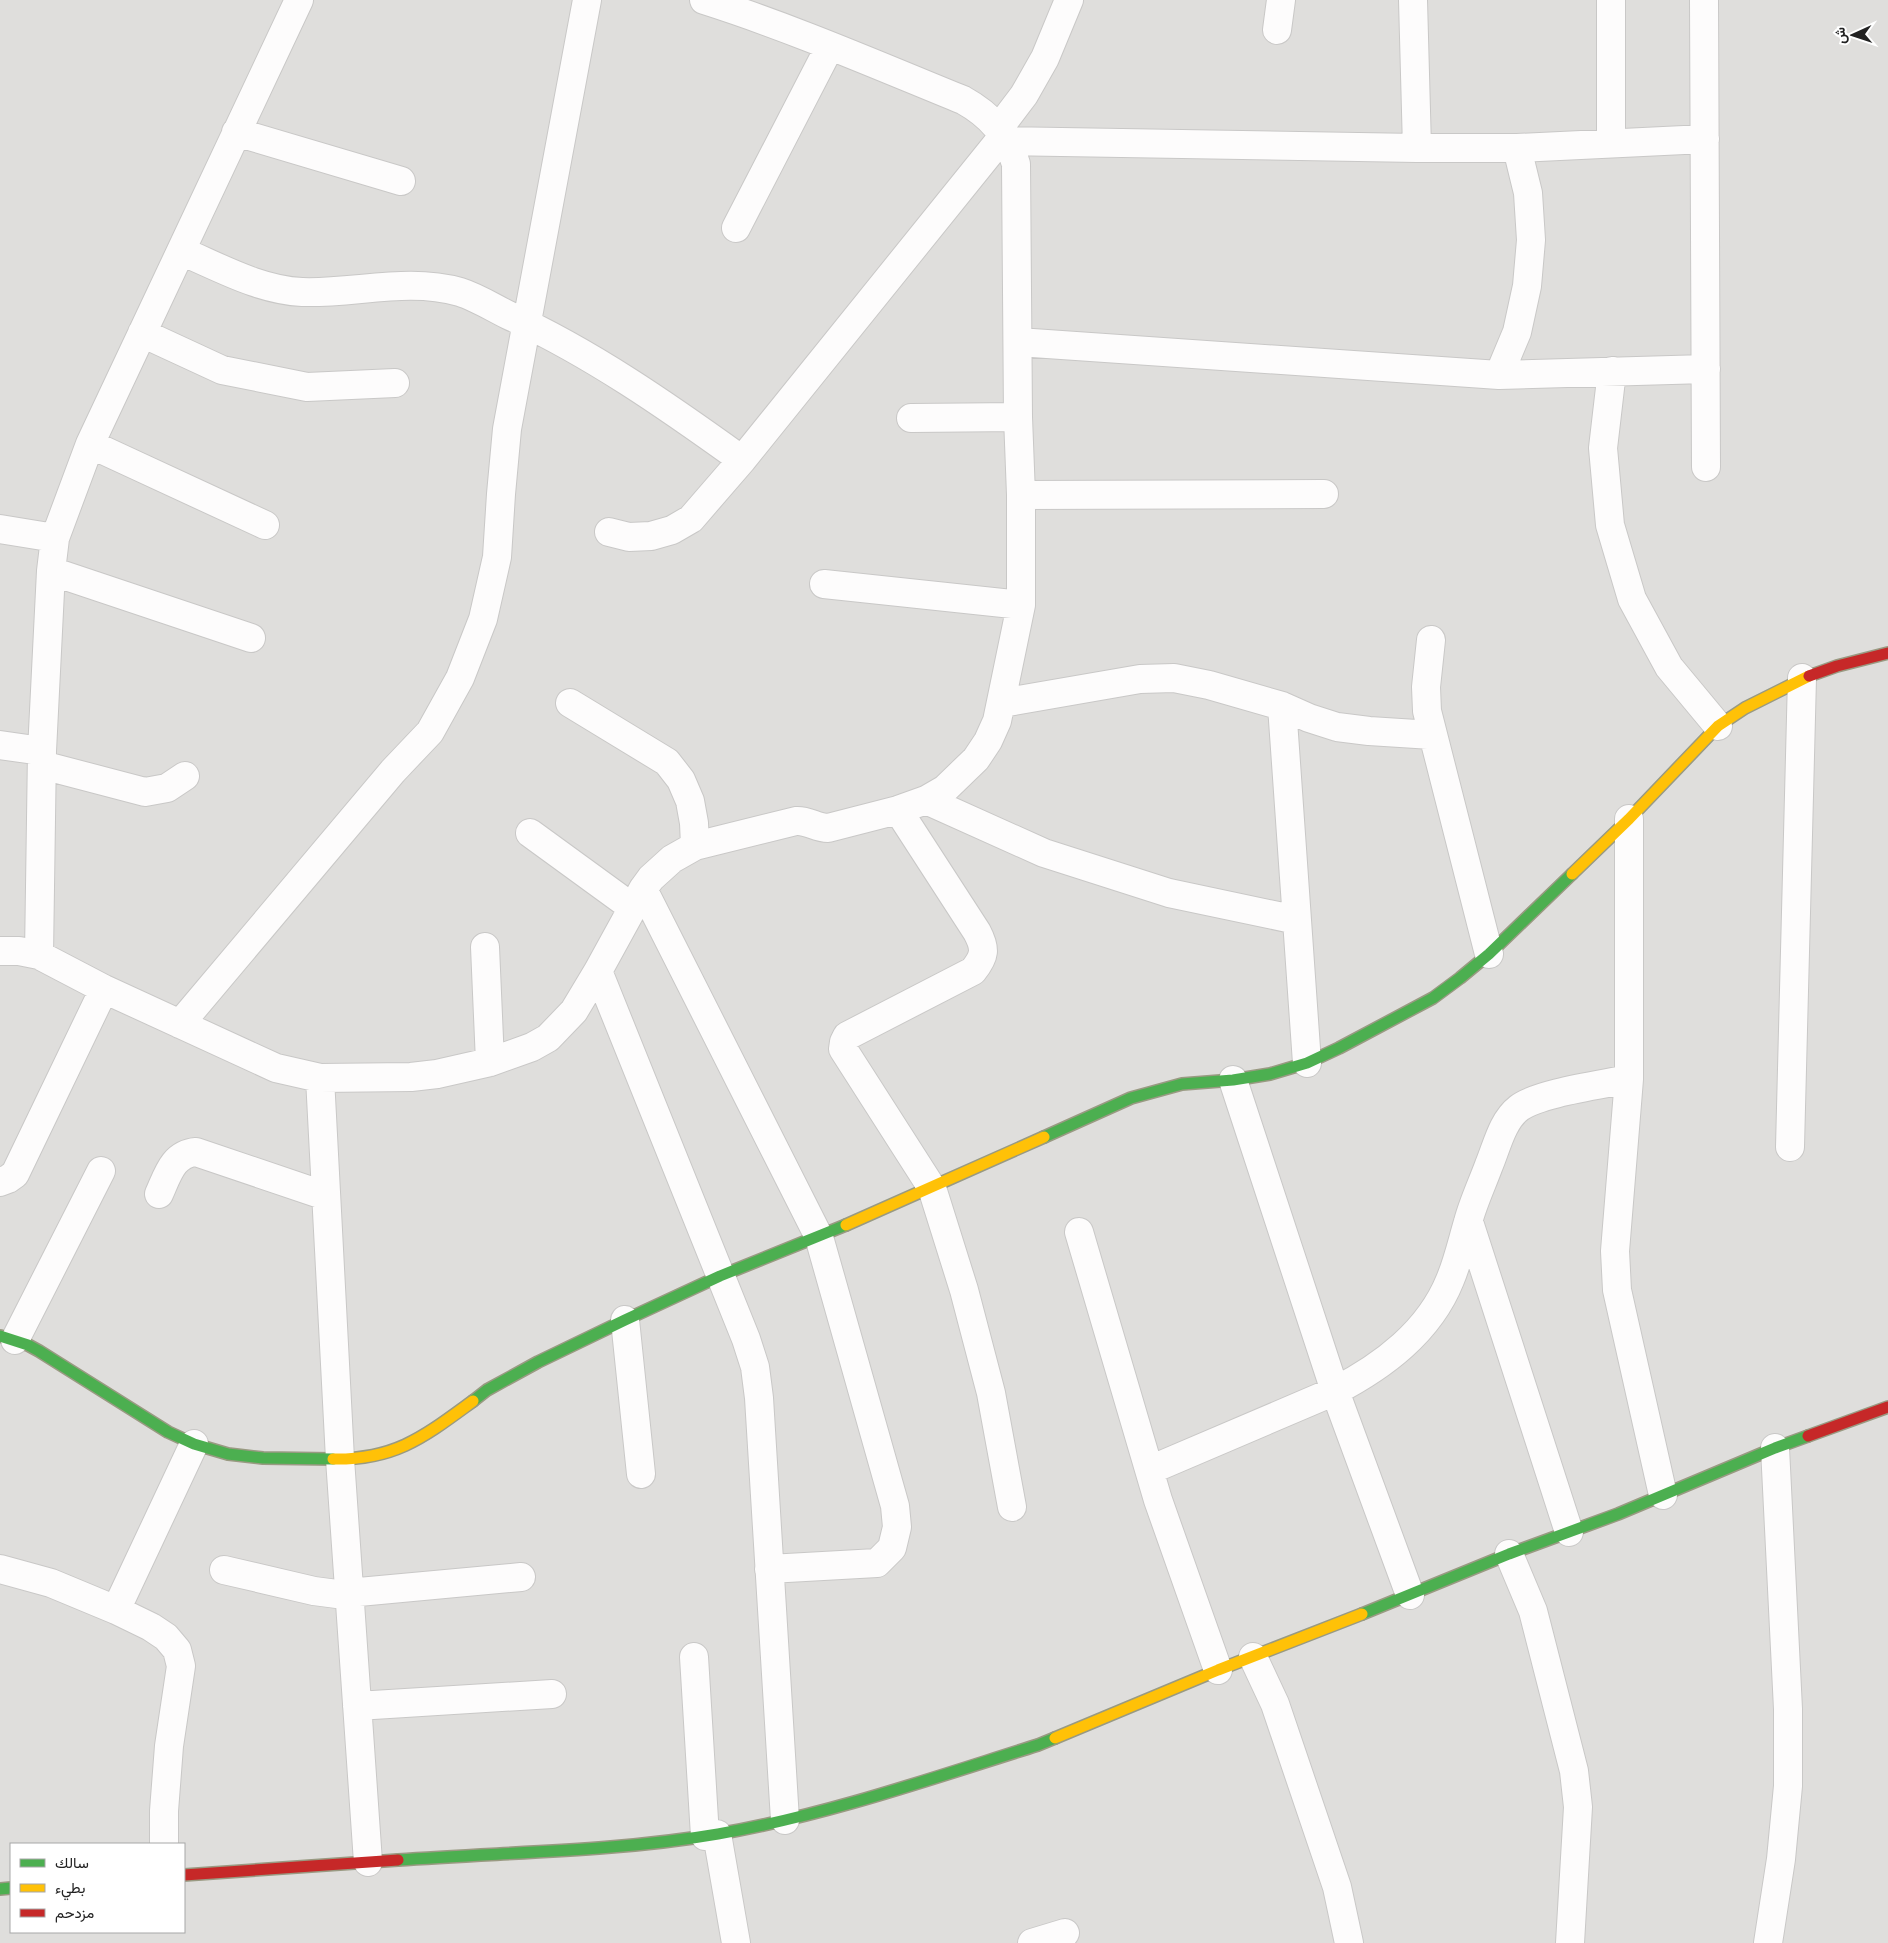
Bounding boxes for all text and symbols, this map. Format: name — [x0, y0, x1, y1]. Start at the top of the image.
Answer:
north arrow — [1828, 10, 1878, 60]
text: ش — [1832, 27, 1849, 45]
legend — [10, 1843, 185, 1933]
text: سالك — [55, 1854, 89, 1872]
text: بطيء — [55, 1879, 85, 1901]
text: مزدحم — [55, 1904, 94, 1923]

